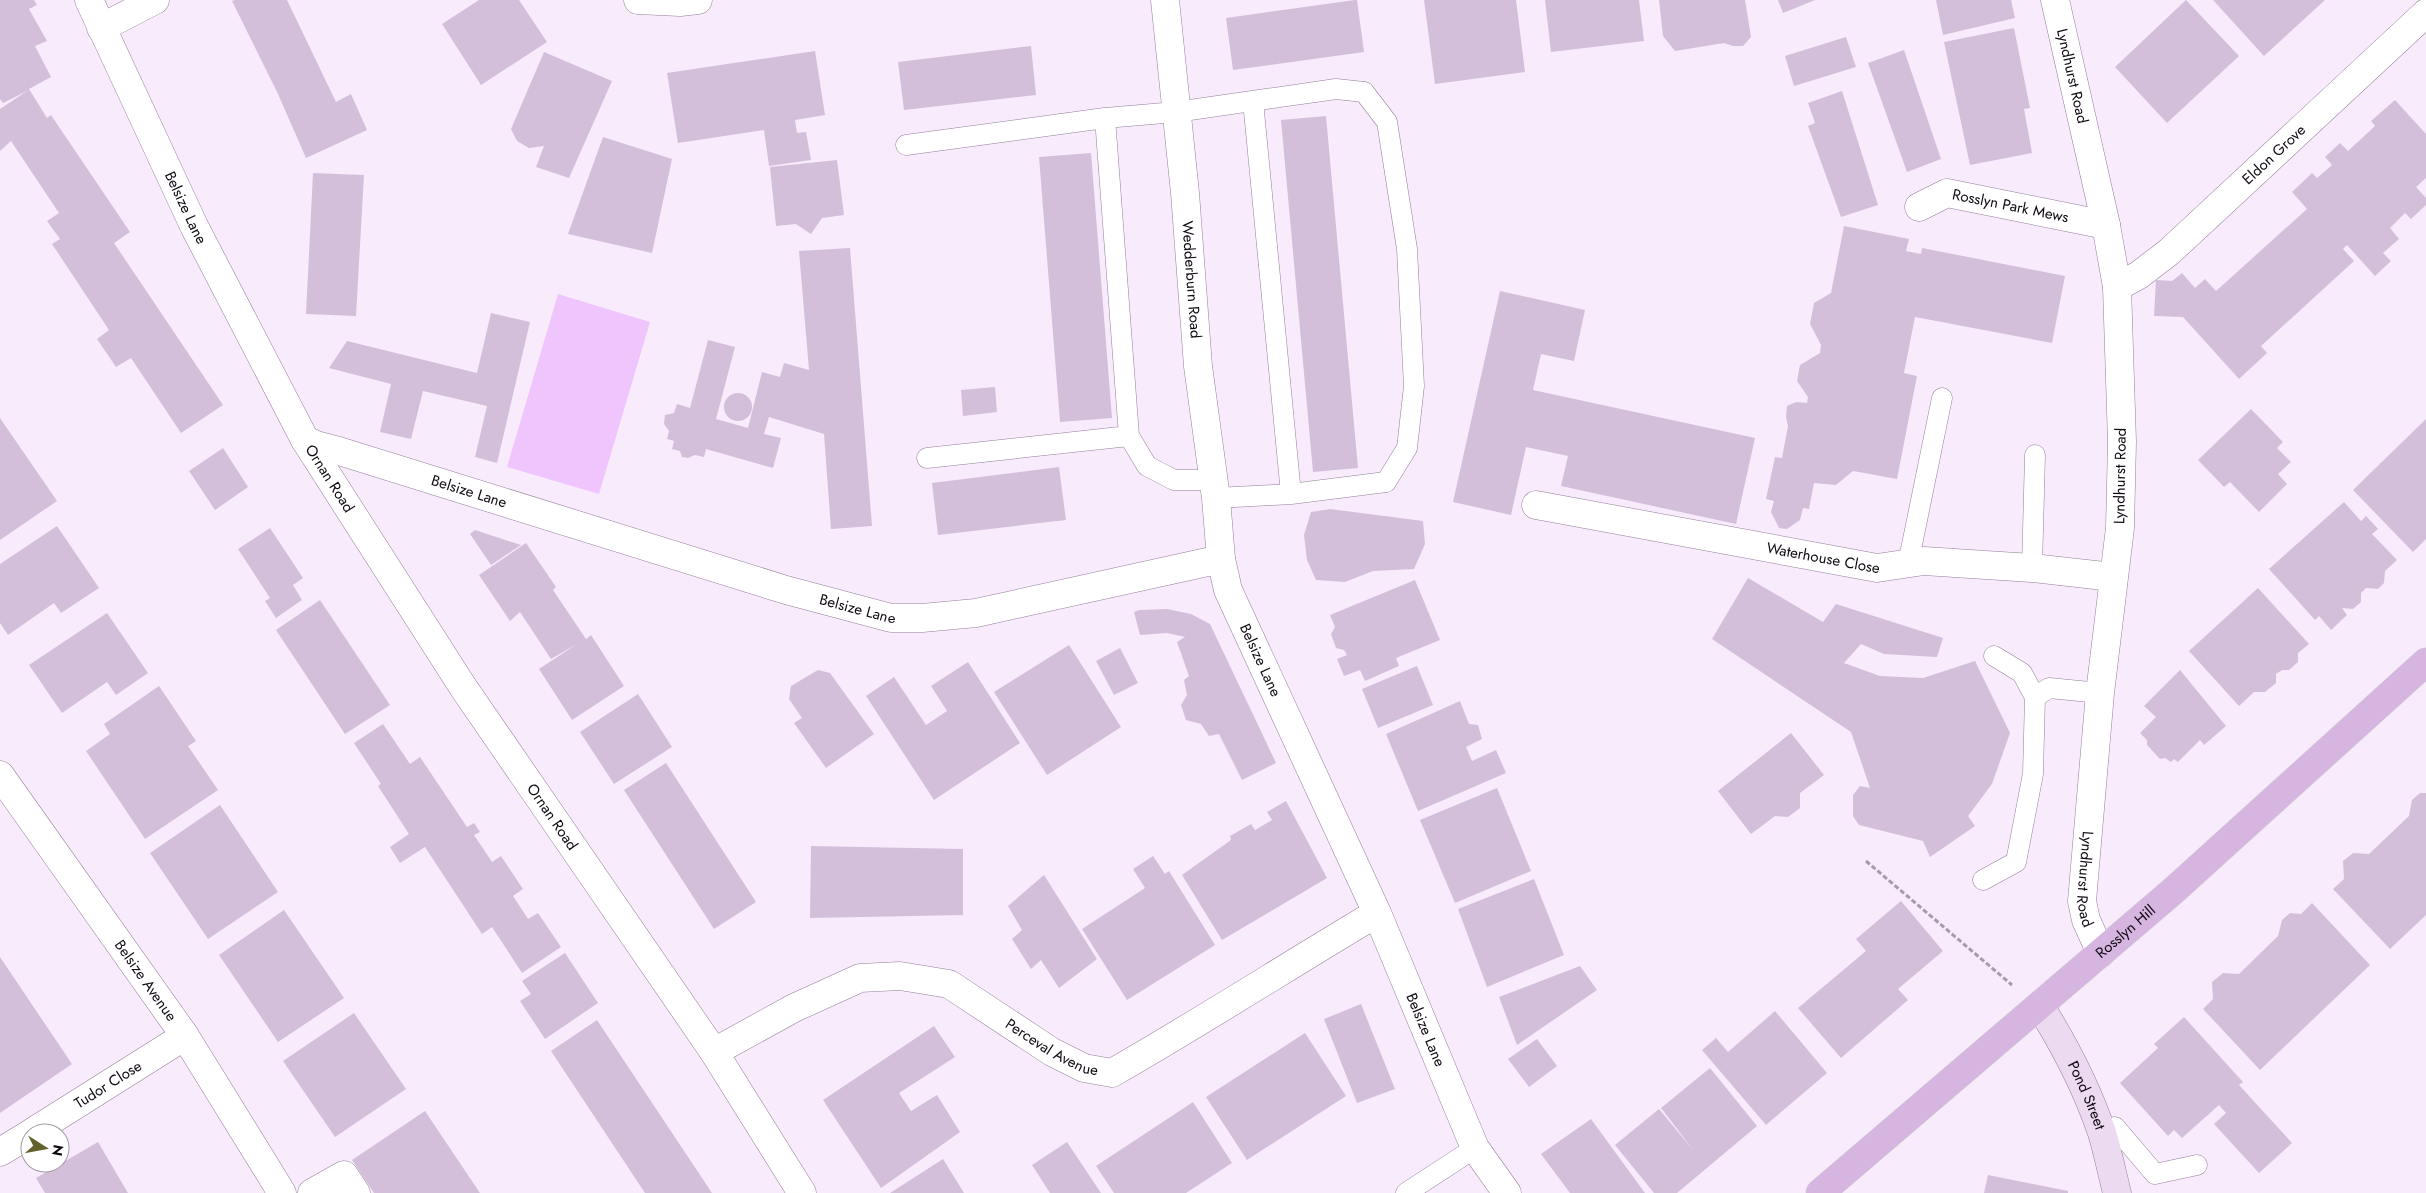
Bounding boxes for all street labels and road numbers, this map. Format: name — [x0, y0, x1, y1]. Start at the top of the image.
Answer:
street label: Lyndhurst Road — [2051, 27, 2094, 126]
street label: Eldon Grove — [2237, 119, 2311, 190]
street label: Belsize Lane — [159, 168, 213, 248]
street label: Rosslyn Park Mews — [1950, 183, 2071, 228]
street label: Wedderburn Road — [1176, 220, 1207, 339]
street label: Lyndhurst Road — [2108, 428, 2132, 524]
street label: Ornan Road — [300, 440, 360, 517]
street label: Belsize Lane — [428, 469, 510, 514]
street label: Waterhouse Close — [1765, 537, 1882, 579]
street label: Belsize Lane — [817, 588, 896, 629]
street label: Belsize Lane — [1234, 620, 1287, 700]
street label: Ornan Road — [521, 779, 583, 855]
street label: Lyndhurst Road — [2071, 830, 2099, 931]
street label: Rosslyn Hill — [2091, 900, 2160, 964]
street label: Belsize Avenue — [109, 935, 182, 1026]
street label: Belsize Lane — [1401, 990, 1451, 1070]
street label: Perceval Avenue — [1001, 1013, 1100, 1081]
street label: Tudor Close — [70, 1055, 146, 1114]
street label: Pond Street — [2062, 1057, 2111, 1133]

